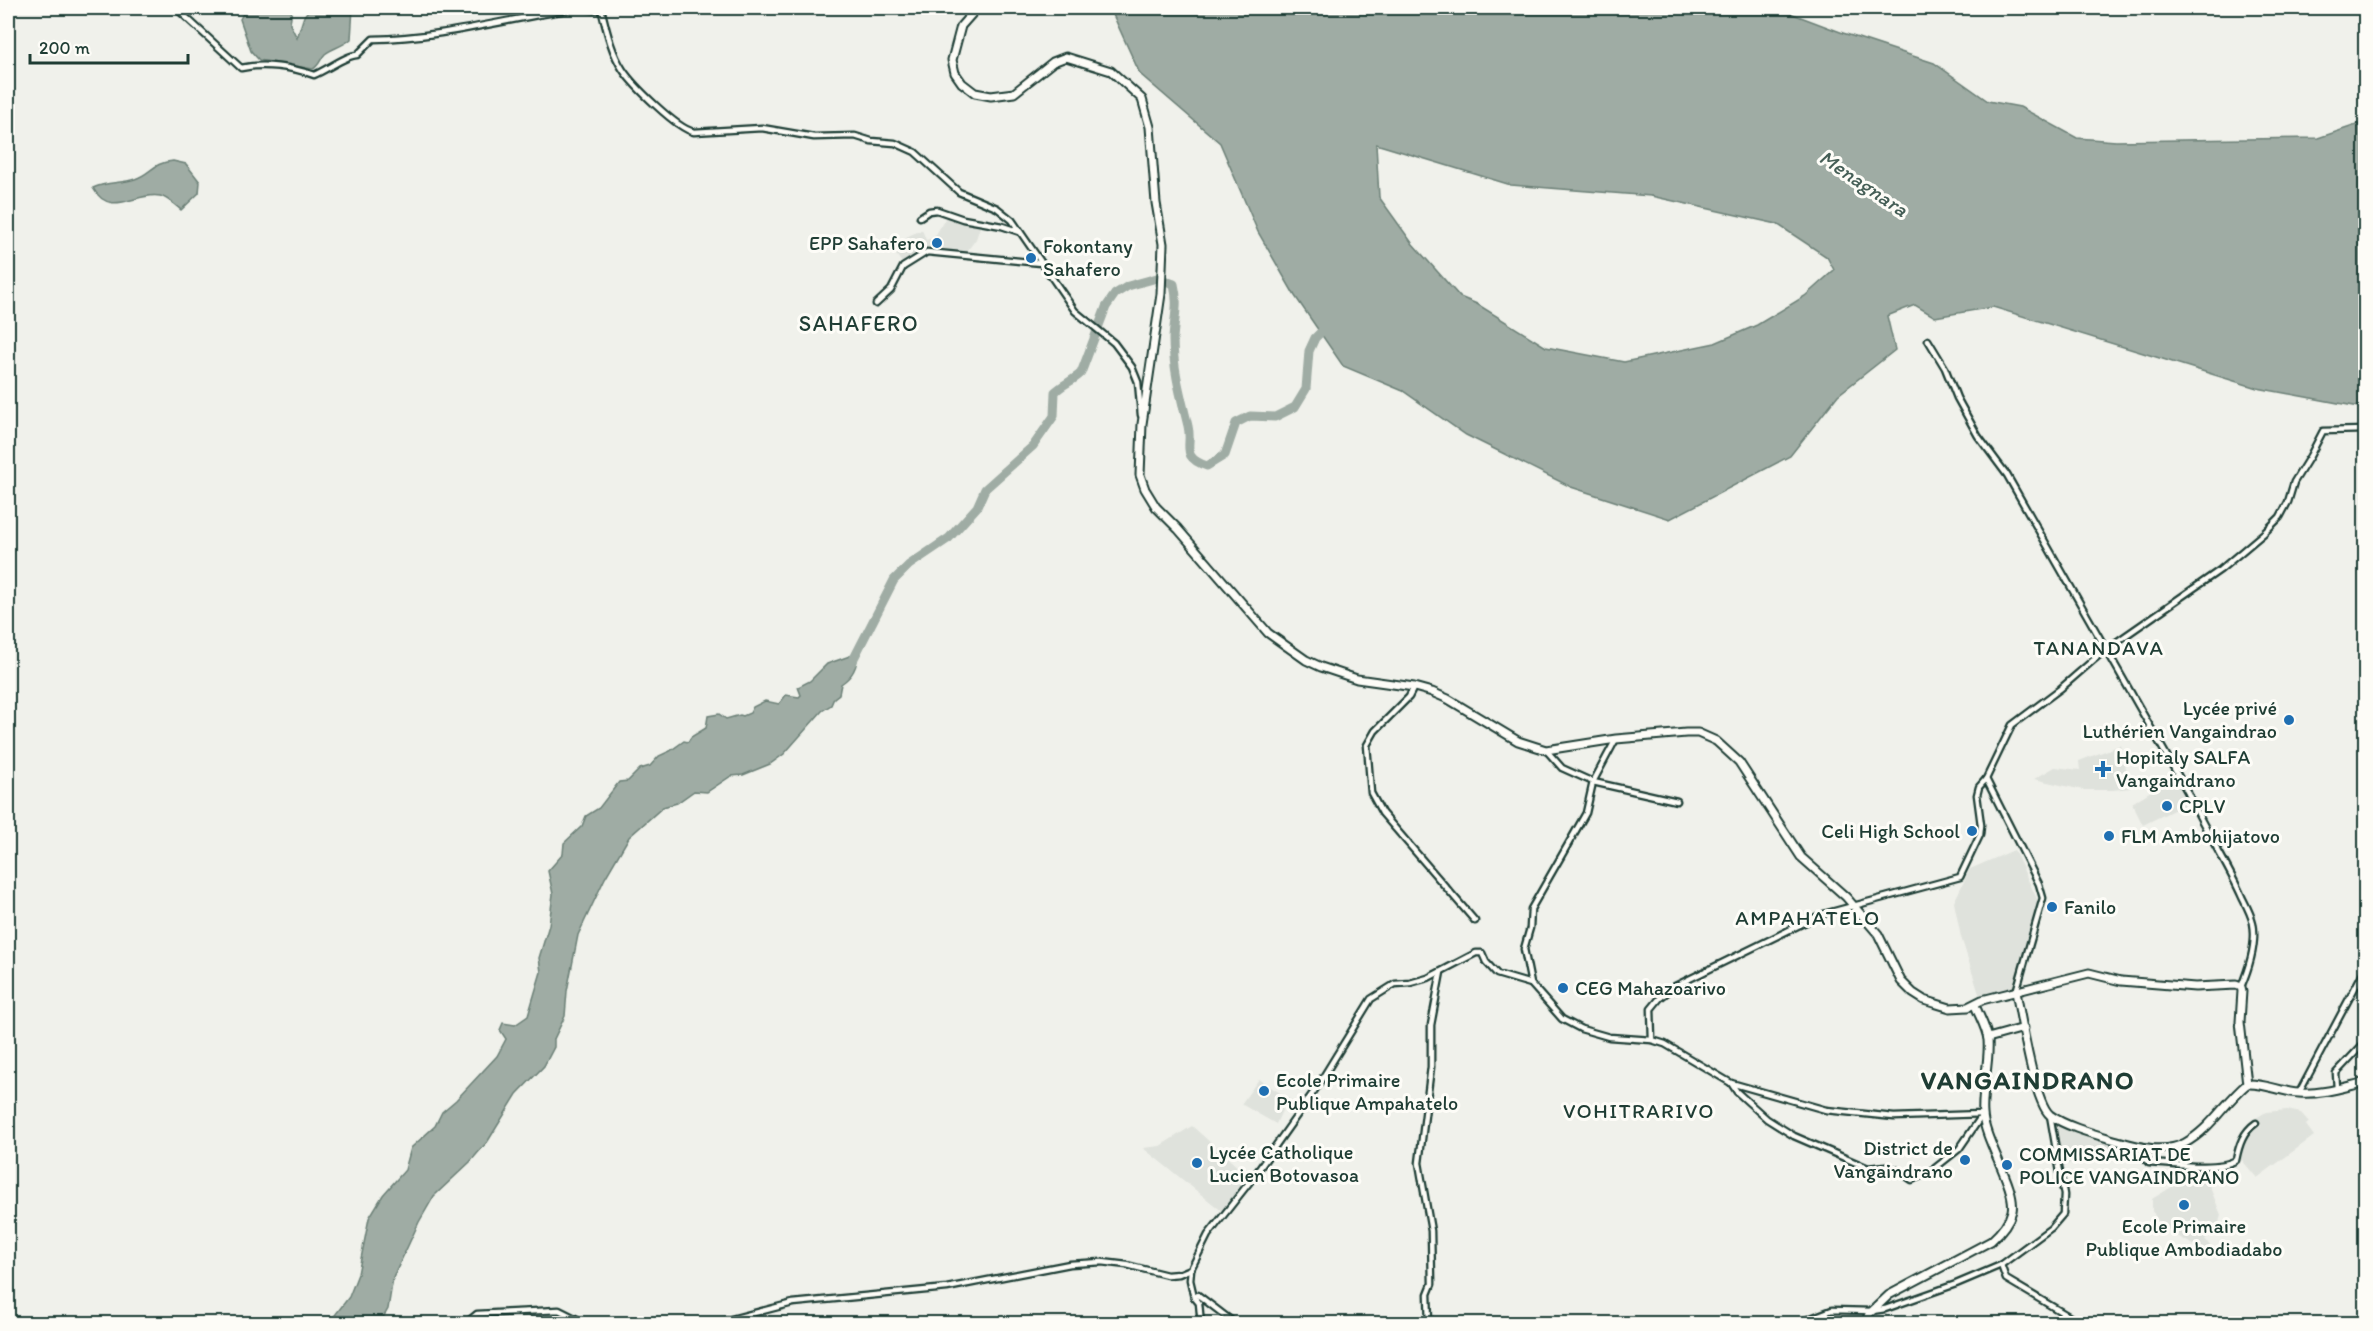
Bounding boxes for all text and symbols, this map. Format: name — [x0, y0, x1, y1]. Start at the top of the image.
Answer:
scale bar — [30, 27, 188, 65]
text: 200 m — [39, 37, 90, 59]
water label: Menagnara — [1815, 144, 1913, 222]
place label: EPP Sahafero — [809, 231, 925, 255]
place label: Fokontany Sahafero — [1043, 234, 1133, 281]
marker: EPP Sahafero — [930, 236, 944, 250]
marker: Fokontany Sahafero — [1024, 251, 1038, 265]
district label: SAHAFERO — [799, 310, 919, 337]
district label: TANANDAVA — [2033, 635, 2165, 660]
place label: Lycée privé Luthérien Vangaindrao — [2083, 696, 2277, 743]
marker: Lycée privé Luthérien Vangaindrao — [2282, 713, 2296, 727]
place label: Hopitaly SALFA Vangaindrano — [2116, 745, 2250, 792]
marker: Hopitaly SALFA Vangaindrano — [2094, 760, 2112, 778]
place label: CPLV — [2179, 794, 2225, 818]
marker: CPLV — [2160, 799, 2174, 813]
place label: Celi High School — [1821, 819, 1960, 843]
marker: Celi High School — [1965, 824, 1979, 838]
place label: FLM Ambohijatovo — [2121, 824, 2280, 848]
marker: FLM Ambohijatovo — [2102, 829, 2116, 843]
place label: Fanilo — [2064, 895, 2116, 919]
marker: Fanilo — [2045, 900, 2059, 914]
district label: AMPAHATELO — [1735, 905, 1881, 930]
place label: CEG Mahazoarivo — [1575, 976, 1726, 1000]
marker: CEG Mahazoarivo — [1556, 981, 1570, 995]
district label: VANGAINDRANO — [1921, 1064, 2135, 1096]
place label: Ecole Primaire Publique Ampahatelo — [1276, 1068, 1458, 1115]
marker: Ecole Primaire Publique Ampahatelo — [1257, 1084, 1271, 1098]
district label: VOHITRARIVO — [1563, 1098, 1715, 1123]
place label: District de Vangaindrano — [1833, 1136, 1953, 1183]
place label: Lycée Catholique Lucien Botovasoa — [1209, 1140, 1359, 1187]
place label: COMMISSARIAT DE POLICE VANGAINDRANO — [2019, 1142, 2239, 1189]
marker: District de Vangaindrano — [1958, 1153, 1972, 1167]
marker: Lycée Catholique Lucien Botovasoa — [1190, 1156, 1204, 1170]
marker: COMMISSARIAT DE POLICE VANGAINDRANO — [2000, 1158, 2014, 1172]
marker: Ecole Primaire Publique Ambodiadabo — [2177, 1198, 2191, 1212]
place label: Ecole Primaire Publique Ambodiadabo — [2085, 1214, 2283, 1261]

